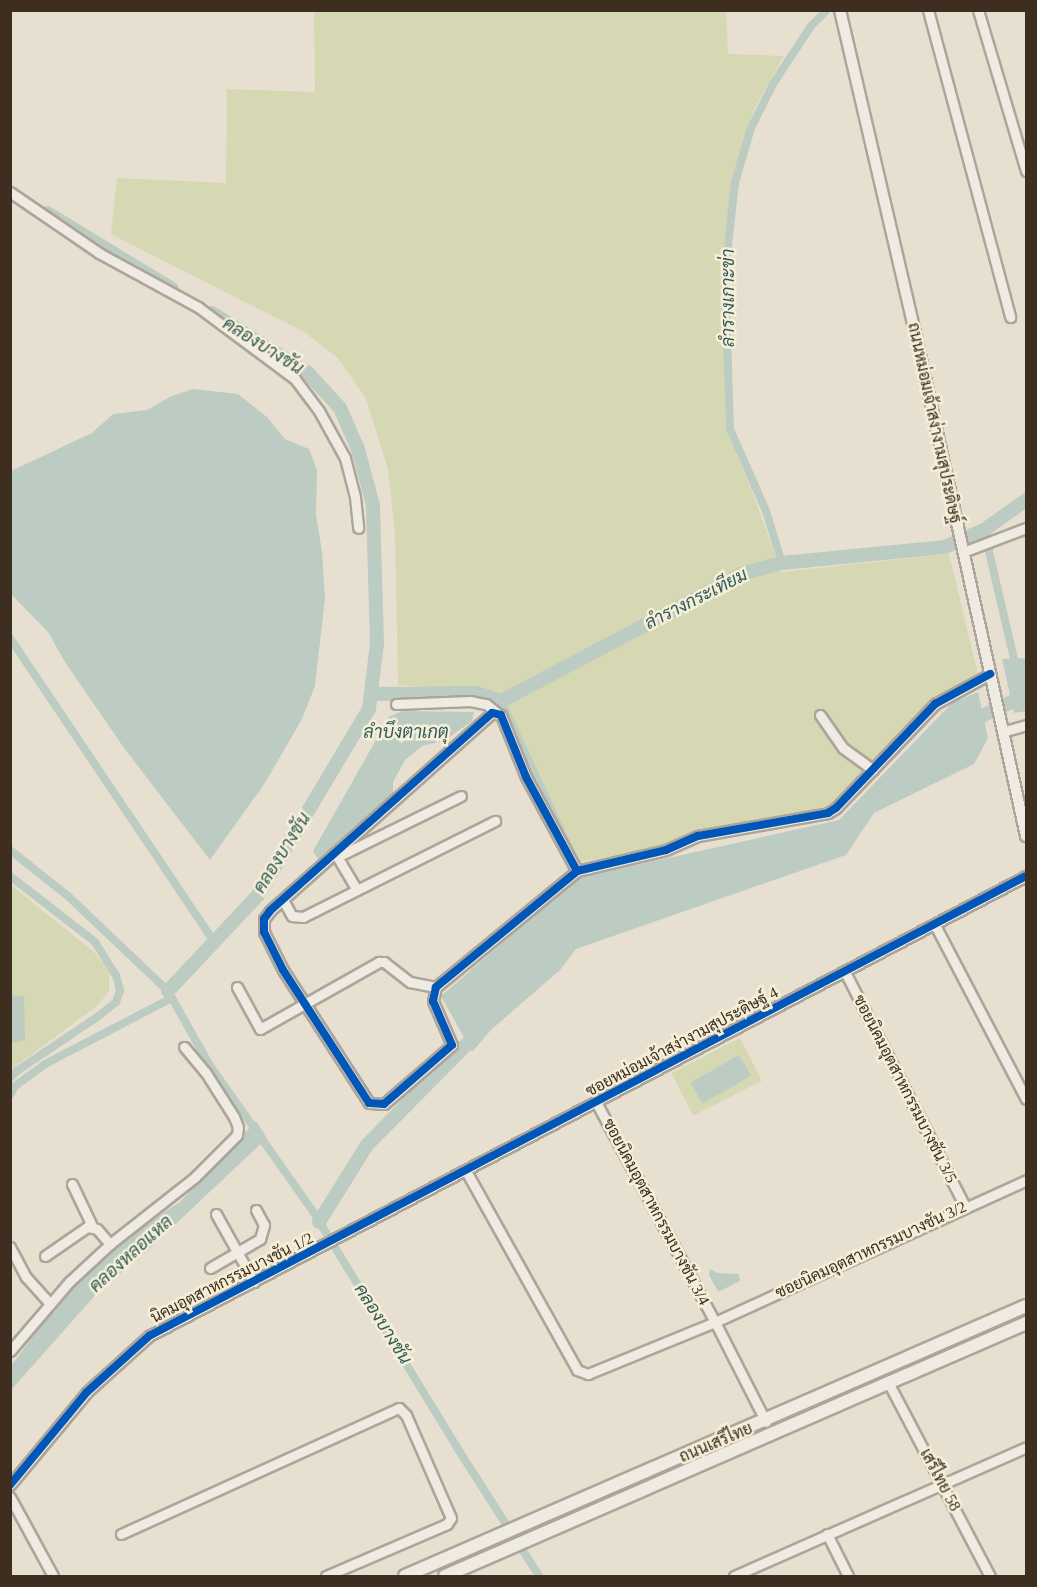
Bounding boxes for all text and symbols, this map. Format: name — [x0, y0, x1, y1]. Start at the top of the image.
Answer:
water label: ลำรางเกาะข่า — [717, 249, 739, 347]
water label: คลองบางชัน — [219, 313, 307, 379]
street label: ถนนหม่อมเจ้าสง่างามสุประดิษฐ์ — [903, 321, 965, 525]
water label: ลำรางกระเทียม — [641, 564, 751, 634]
water label: ลำบึงตาเกตุ — [363, 721, 449, 743]
water label: คลองบางชัน — [249, 809, 315, 897]
street label: ซอยหม่อมเจ้าสง่างามสุประดิษฐ์ 4 — [582, 983, 782, 1101]
street label: ซอยนิคมอุตสาหกรรมบางชัน 3/5 — [849, 992, 961, 1186]
street label: ซอยนิคมอุตสาหกรรมบางชัน 3/4 — [599, 1115, 713, 1309]
street label: ซอยนิคมอุตสาหกรรมบางชัน 3/2 — [772, 1197, 970, 1303]
water label: คลองหลอแหล — [85, 1211, 177, 1297]
street label: นิคมอุตสาหกรรมบางชัน 1/2 — [147, 1229, 317, 1327]
water label: คลองบางชัน — [350, 1280, 416, 1368]
street label: ถนนเสรีไทย — [677, 1419, 755, 1467]
street label: เสรีไทย 58 — [916, 1446, 964, 1514]

